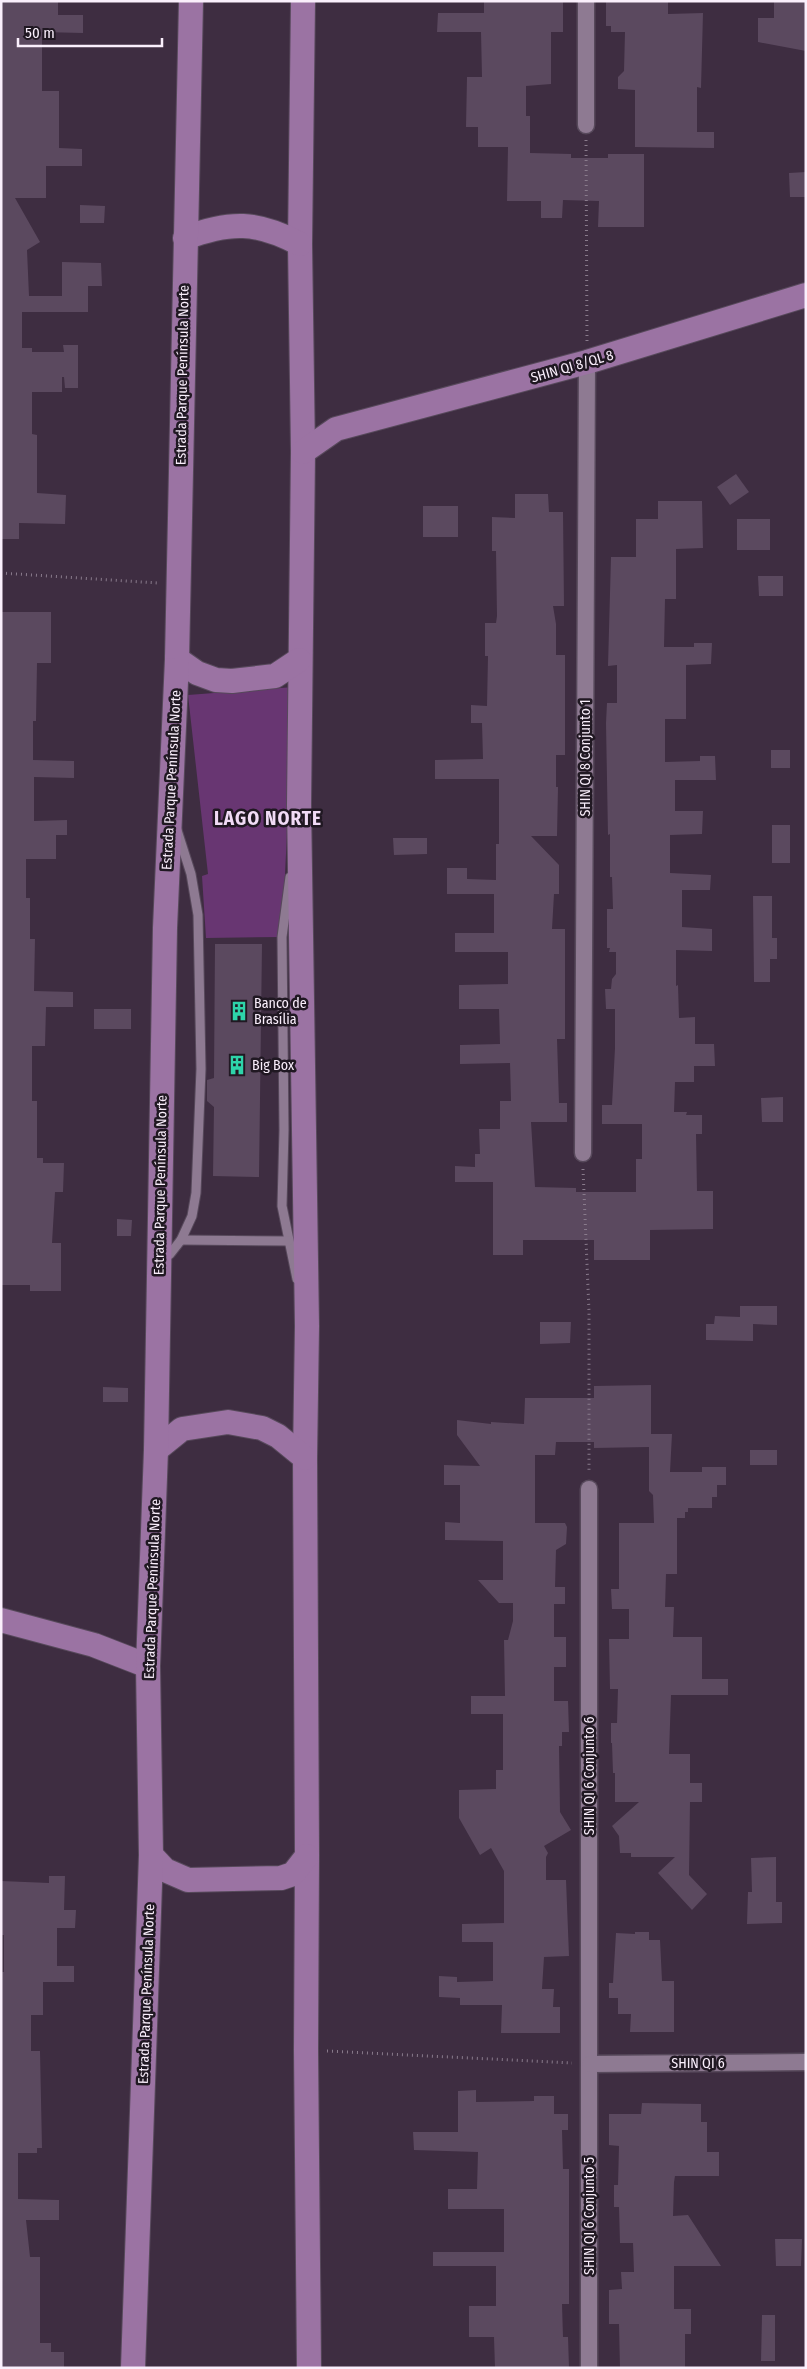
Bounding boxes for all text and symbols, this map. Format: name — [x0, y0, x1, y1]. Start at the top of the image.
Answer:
scale bar — [18, 15, 161, 47]
text: 50 m — [25, 24, 55, 42]
street label: Estrada Parque Península Norte — [172, 285, 193, 465]
street label: SHIN QI 8/QL 8 — [529, 347, 615, 386]
street label: Estrada Parque Península Norte — [158, 690, 185, 870]
street label: SHIN QI 8 Conjunto 1 — [577, 699, 594, 817]
district label: LAGO NORTE — [214, 807, 322, 830]
place label: Banco de Brasília — [254, 995, 307, 1028]
building icon: Banco de Brasília — [228, 1000, 250, 1022]
building icon: Big Box — [226, 1054, 248, 1076]
place label: Big Box — [252, 1057, 295, 1074]
street label: Estrada Parque Península Norte — [150, 1095, 171, 1275]
street label: Estrada Parque Península Norte — [141, 1499, 164, 1679]
street label: SHIN QI 6 Conjunto 6 — [581, 1717, 598, 1835]
street label: Estrada Parque Península Norte — [135, 1904, 158, 2084]
street label: SHIN QI 6 — [671, 2055, 725, 2072]
street label: SHIN QI 6 Conjunto 5 — [581, 2157, 598, 2275]

